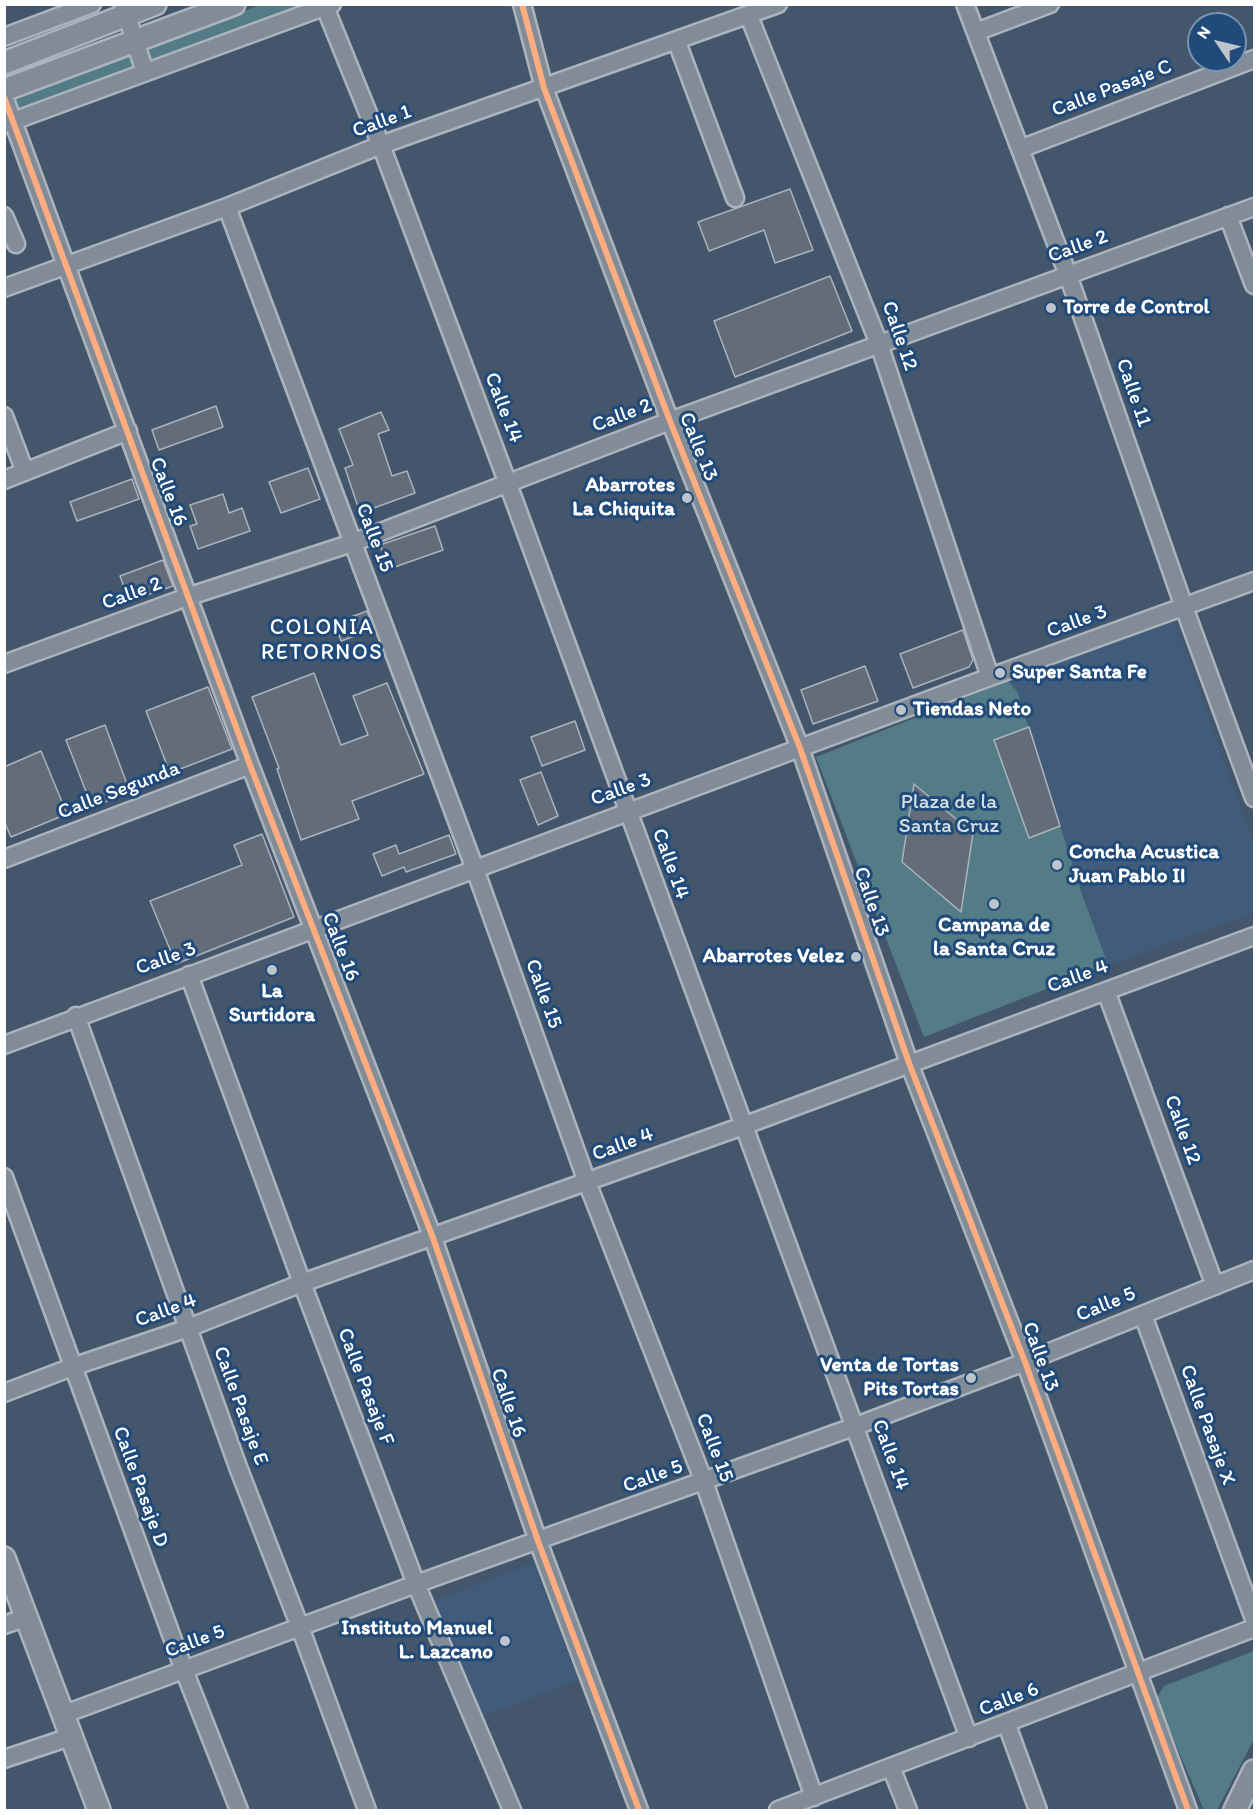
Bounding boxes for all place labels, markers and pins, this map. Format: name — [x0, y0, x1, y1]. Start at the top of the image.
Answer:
place label: Torre de Control — [1063, 295, 1210, 321]
marker: Torre de Control — [1044, 301, 1058, 315]
place label: Abarrotes La Chiquita — [572, 473, 675, 523]
marker: Abarrotes La Chiquita — [680, 491, 694, 505]
place label: Super Santa Fe — [1012, 660, 1147, 686]
marker: Super Santa Fe — [993, 666, 1007, 680]
place label: Tiendas Neto — [913, 697, 1031, 723]
marker: Tiendas Neto — [894, 703, 908, 717]
place label: Concha Acustica Juan Pablo II — [1069, 840, 1219, 890]
marker: Concha Acustica Juan Pablo II — [1050, 858, 1064, 872]
marker: Campana de la Santa Cruz — [987, 897, 1001, 911]
place label: Campana de la Santa Cruz — [933, 913, 1055, 963]
place label: Abarrotes Velez — [703, 944, 844, 970]
marker: Abarrotes Velez — [849, 950, 863, 964]
marker: La Surtidora — [265, 963, 279, 977]
place label: La Surtidora — [229, 979, 315, 1029]
place label: Venta de Tortas Pits Tortas — [820, 1353, 959, 1403]
marker: Venta de Tortas Pits Tortas — [964, 1371, 978, 1385]
place label: Instituto Manuel L. Lazcano — [341, 1616, 493, 1666]
marker: Instituto Manuel L. Lazcano — [498, 1634, 512, 1648]

